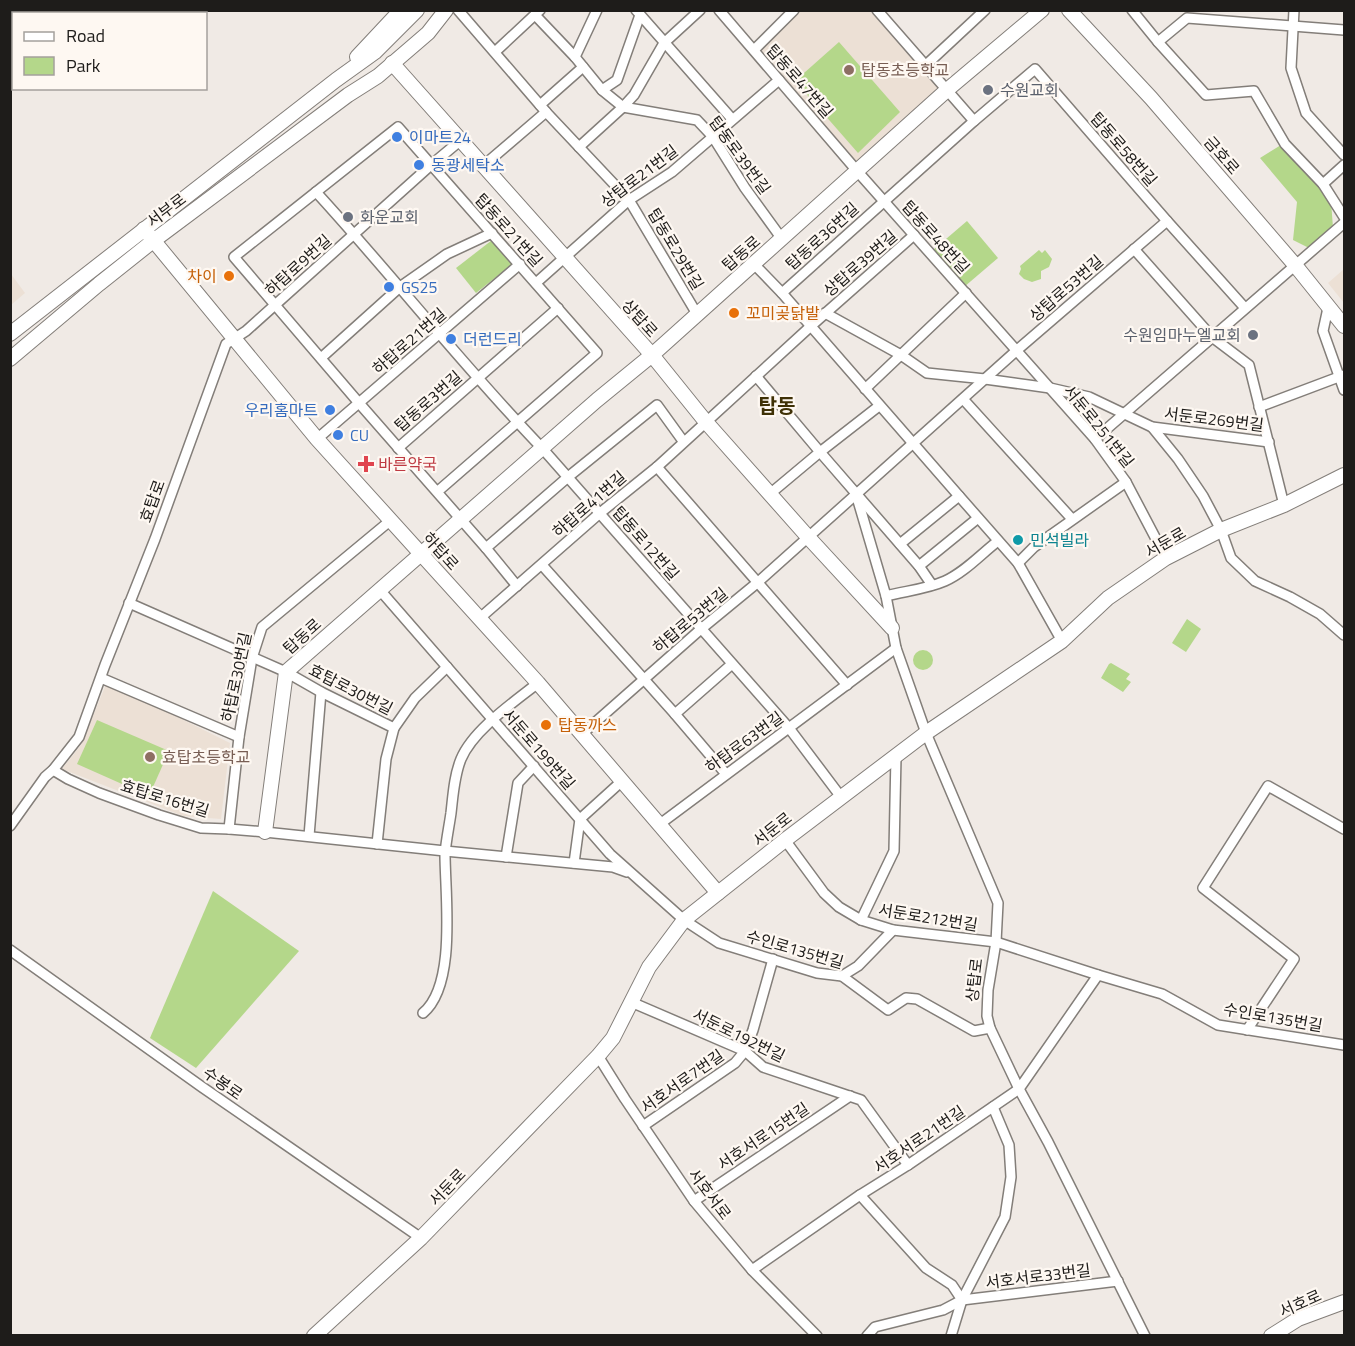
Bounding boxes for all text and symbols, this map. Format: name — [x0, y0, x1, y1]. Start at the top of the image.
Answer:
legend — [12, 12, 207, 90]
text: Road — [66, 22, 105, 49]
street label: 탑동로47번길 — [761, 39, 839, 123]
text: Park — [66, 52, 101, 79]
place label: 탑동초등학교 — [861, 58, 949, 82]
marker: 탑동초등학교 — [842, 63, 856, 77]
place label: 수원교회 — [1000, 78, 1059, 102]
marker: 수원교회 — [981, 83, 995, 97]
street label: 탑동로58번길 — [1085, 107, 1163, 191]
street label: 탑동로39번길 — [703, 111, 777, 199]
place label: 이마트24 — [409, 125, 471, 149]
marker: 이마트24 — [390, 130, 404, 144]
street label: 금호로 — [1198, 130, 1246, 180]
street label: 상탑로21번길 — [595, 139, 683, 213]
place label: 동광세탁소 — [431, 153, 505, 177]
marker: 동광세탁소 — [412, 158, 426, 172]
street label: 서부로 — [141, 187, 191, 233]
street label: 탑동로21번길 — [469, 188, 549, 272]
street label: 탑동로48번길 — [896, 195, 976, 279]
street label: 탑동로36번길 — [780, 196, 864, 276]
street label: 탑동로29번길 — [642, 204, 710, 294]
place label: 화운교회 — [360, 205, 419, 229]
marker: 화운교회 — [341, 210, 355, 224]
street label: 상탑로39번길 — [818, 224, 902, 302]
street label: 하탑로9번길 — [259, 228, 337, 302]
street label: 탑동로 — [716, 229, 766, 277]
street label: 상탑로53번길 — [1024, 249, 1108, 327]
place label: 차이 — [188, 264, 217, 288]
marker: 차이 — [222, 269, 236, 283]
place label: GS25 — [401, 275, 437, 299]
marker: GS25 — [382, 280, 396, 294]
street label: 상탑로 — [616, 294, 664, 343]
place label: 꼬미곶닭발 — [746, 301, 820, 325]
street label: 하탑로21번길 — [367, 302, 451, 380]
marker: 꼬미곶닭발 — [727, 306, 741, 320]
place label: 수원임마누엘교회 — [1123, 323, 1241, 347]
place label: 더런드리 — [463, 327, 522, 351]
marker: 수원임마누엘교회 — [1246, 328, 1260, 342]
marker: 더런드리 — [444, 332, 458, 346]
street label: 탑동로3번길 — [389, 365, 467, 437]
street label: 서둔로251번길 — [1058, 379, 1140, 473]
district label: 탑동 — [759, 390, 795, 421]
place label: 우리홈마트 — [244, 398, 318, 422]
street label: 서둔로269번길 — [1163, 401, 1265, 437]
marker: 우리홈마트 — [323, 403, 337, 417]
place label: CU — [350, 423, 369, 447]
marker: CU — [331, 428, 345, 442]
place label: 바른약국 — [378, 452, 437, 476]
marker: 바른약국 — [359, 457, 373, 471]
street label: 하탑로41번길 — [547, 465, 631, 543]
street label: 효탑로 — [133, 476, 171, 526]
street label: 탑동로12번길 — [607, 501, 685, 585]
street label: 서둔로 — [1140, 520, 1190, 563]
street label: 하탑로 — [417, 527, 465, 576]
place label: 민석빌라 — [1030, 528, 1089, 552]
marker: 민석빌라 — [1011, 533, 1025, 547]
street label: 하탑로53번길 — [647, 581, 733, 659]
street label: 탑동로 — [278, 612, 327, 660]
street label: 하탑로30번길 — [215, 630, 257, 724]
street label: 효탑로30번길 — [305, 658, 397, 720]
street label: 서둔로199번길 — [497, 703, 581, 795]
street label: 하탑로63번길 — [700, 705, 788, 779]
place label: 탑동까스 — [558, 713, 617, 737]
marker: 탑동까스 — [539, 718, 553, 732]
place label: 효탑초등학교 — [162, 745, 250, 769]
marker: 효탑초등학교 — [143, 750, 157, 764]
street label: 효탑로16번길 — [118, 773, 212, 823]
street label: 서둔로 — [747, 806, 797, 852]
street label: 서둔로212번길 — [876, 897, 980, 937]
street label: 수인로135번길 — [743, 924, 847, 974]
street label: 상탑로 — [959, 956, 989, 1003]
street label: 수인로135번길 — [1221, 996, 1325, 1038]
street label: 서둔로192번길 — [689, 1002, 789, 1068]
street label: 서호서로7번길 — [635, 1043, 729, 1119]
street label: 수봉로 — [198, 1061, 248, 1106]
street label: 서호서로15번길 — [712, 1096, 814, 1176]
street label: 서호서로21번길 — [868, 1099, 970, 1179]
street label: 서둔로 — [423, 1163, 471, 1211]
street label: 서호서로 — [683, 1163, 737, 1225]
street label: 서호서로33번길 — [984, 1258, 1092, 1294]
street label: 서호로 — [1275, 1283, 1325, 1323]

